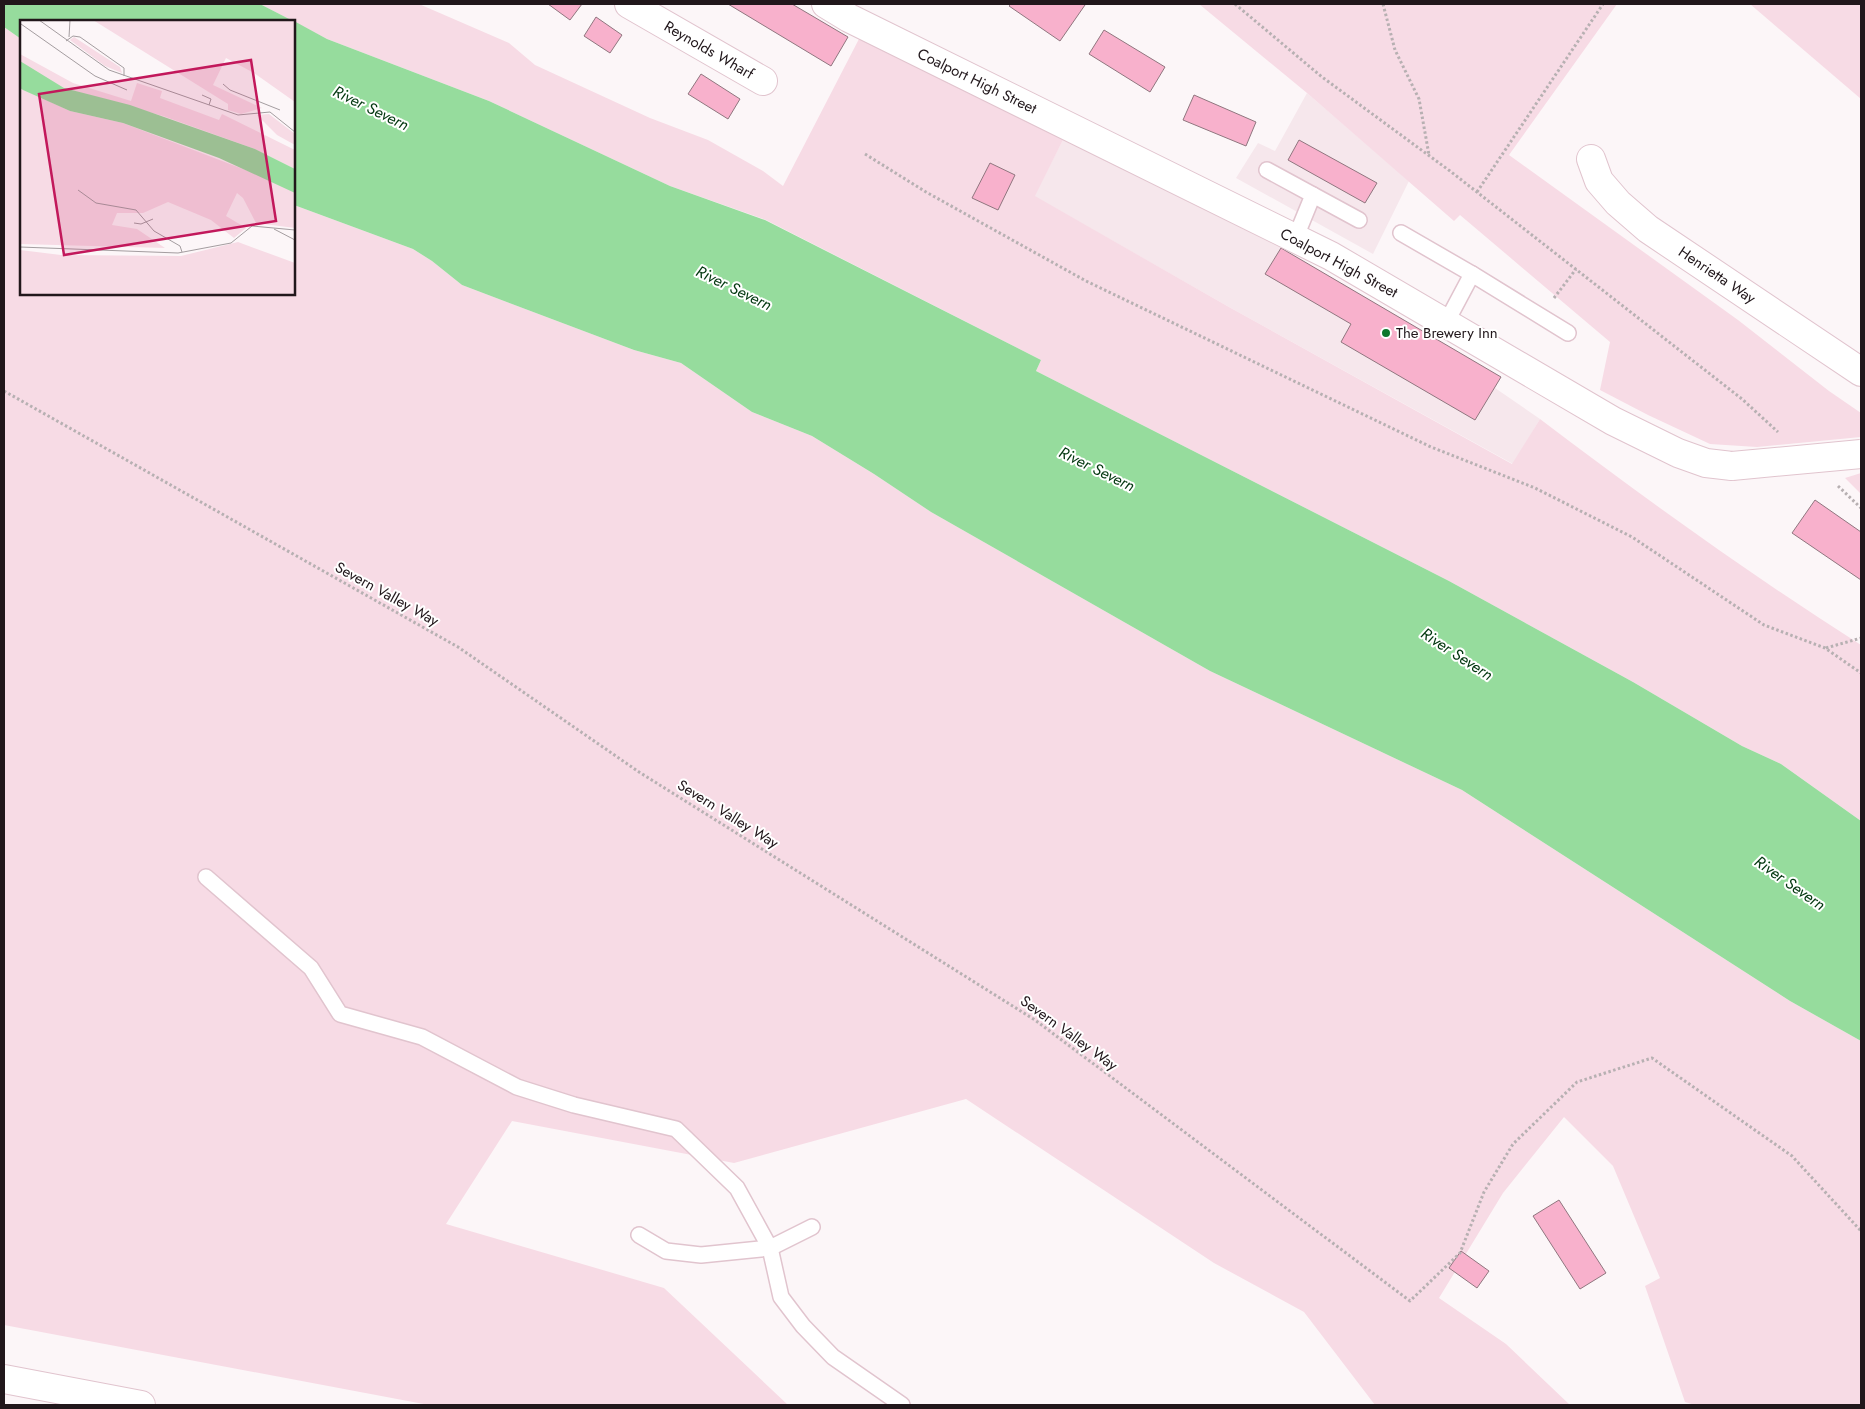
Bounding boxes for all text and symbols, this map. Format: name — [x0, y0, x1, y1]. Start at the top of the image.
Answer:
street label: Reynolds Wharf — [660, 15, 759, 85]
inset map — [20, 20, 295, 295]
street label: Coalport High Street — [914, 43, 1041, 120]
water label: River Severn — [329, 80, 413, 136]
street label: Coalport High Street — [1276, 223, 1402, 304]
street label: Henrietta Way — [1674, 241, 1760, 309]
water label: River Severn — [692, 260, 776, 316]
place label: The Brewery Inn — [1396, 322, 1498, 344]
marker: The Brewery Inn — [1380, 327, 1392, 339]
water label: River Severn — [1055, 441, 1139, 497]
street label: Severn Valley Way — [331, 556, 443, 632]
water label: River Severn — [1416, 622, 1498, 686]
street label: Severn Valley Way — [673, 774, 783, 854]
water label: River Severn — [1750, 850, 1830, 916]
street label: Severn Valley Way — [1016, 990, 1123, 1076]

